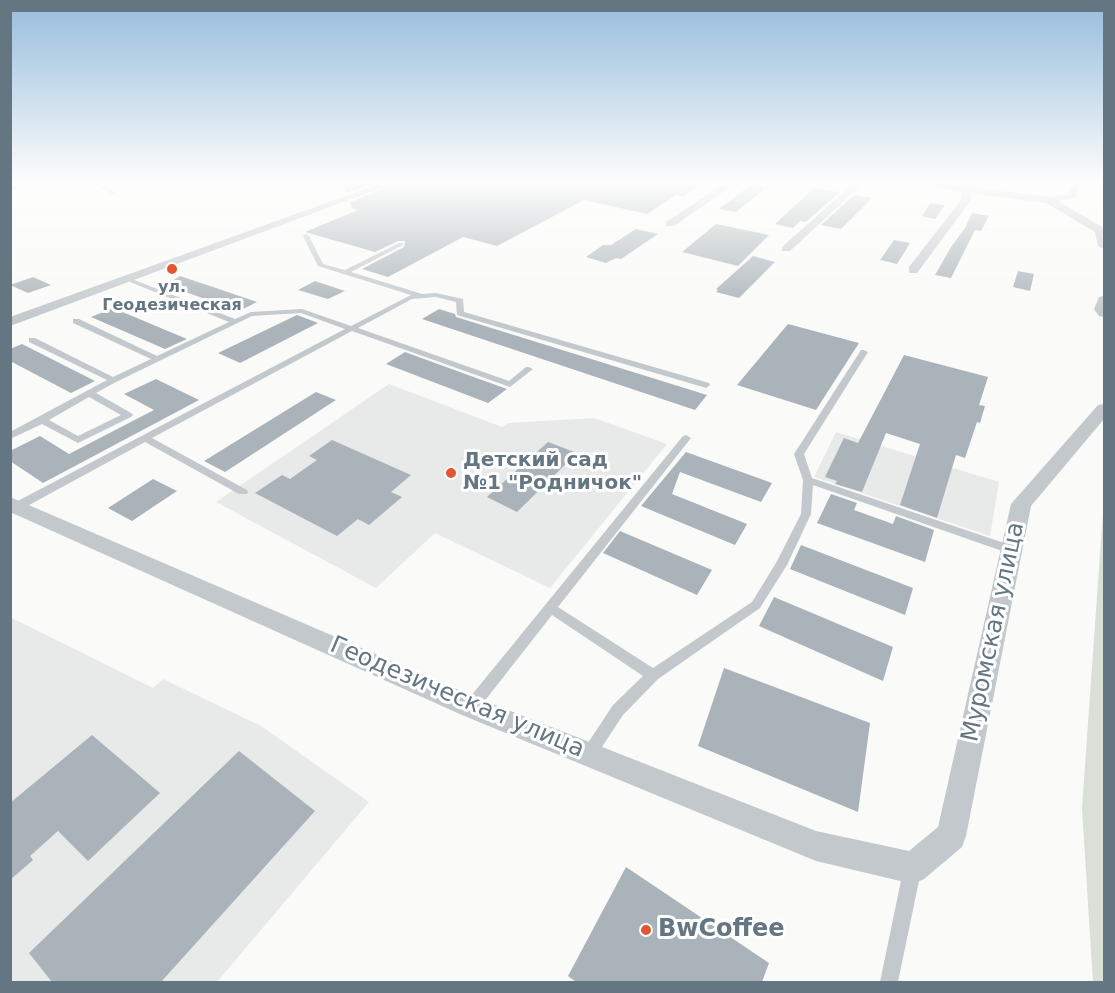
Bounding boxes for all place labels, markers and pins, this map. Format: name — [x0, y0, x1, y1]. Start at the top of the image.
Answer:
marker: ул. Геодезическая — [165, 262, 179, 276]
place label: ул. Геодезическая — [102, 278, 242, 316]
place label: Детский сад №1 "Родничок" — [463, 449, 642, 496]
marker: Детский сад №1 "Родничок" — [444, 466, 458, 480]
place label: BwCoffee — [658, 916, 785, 944]
marker: BwCoffee — [639, 923, 653, 937]

